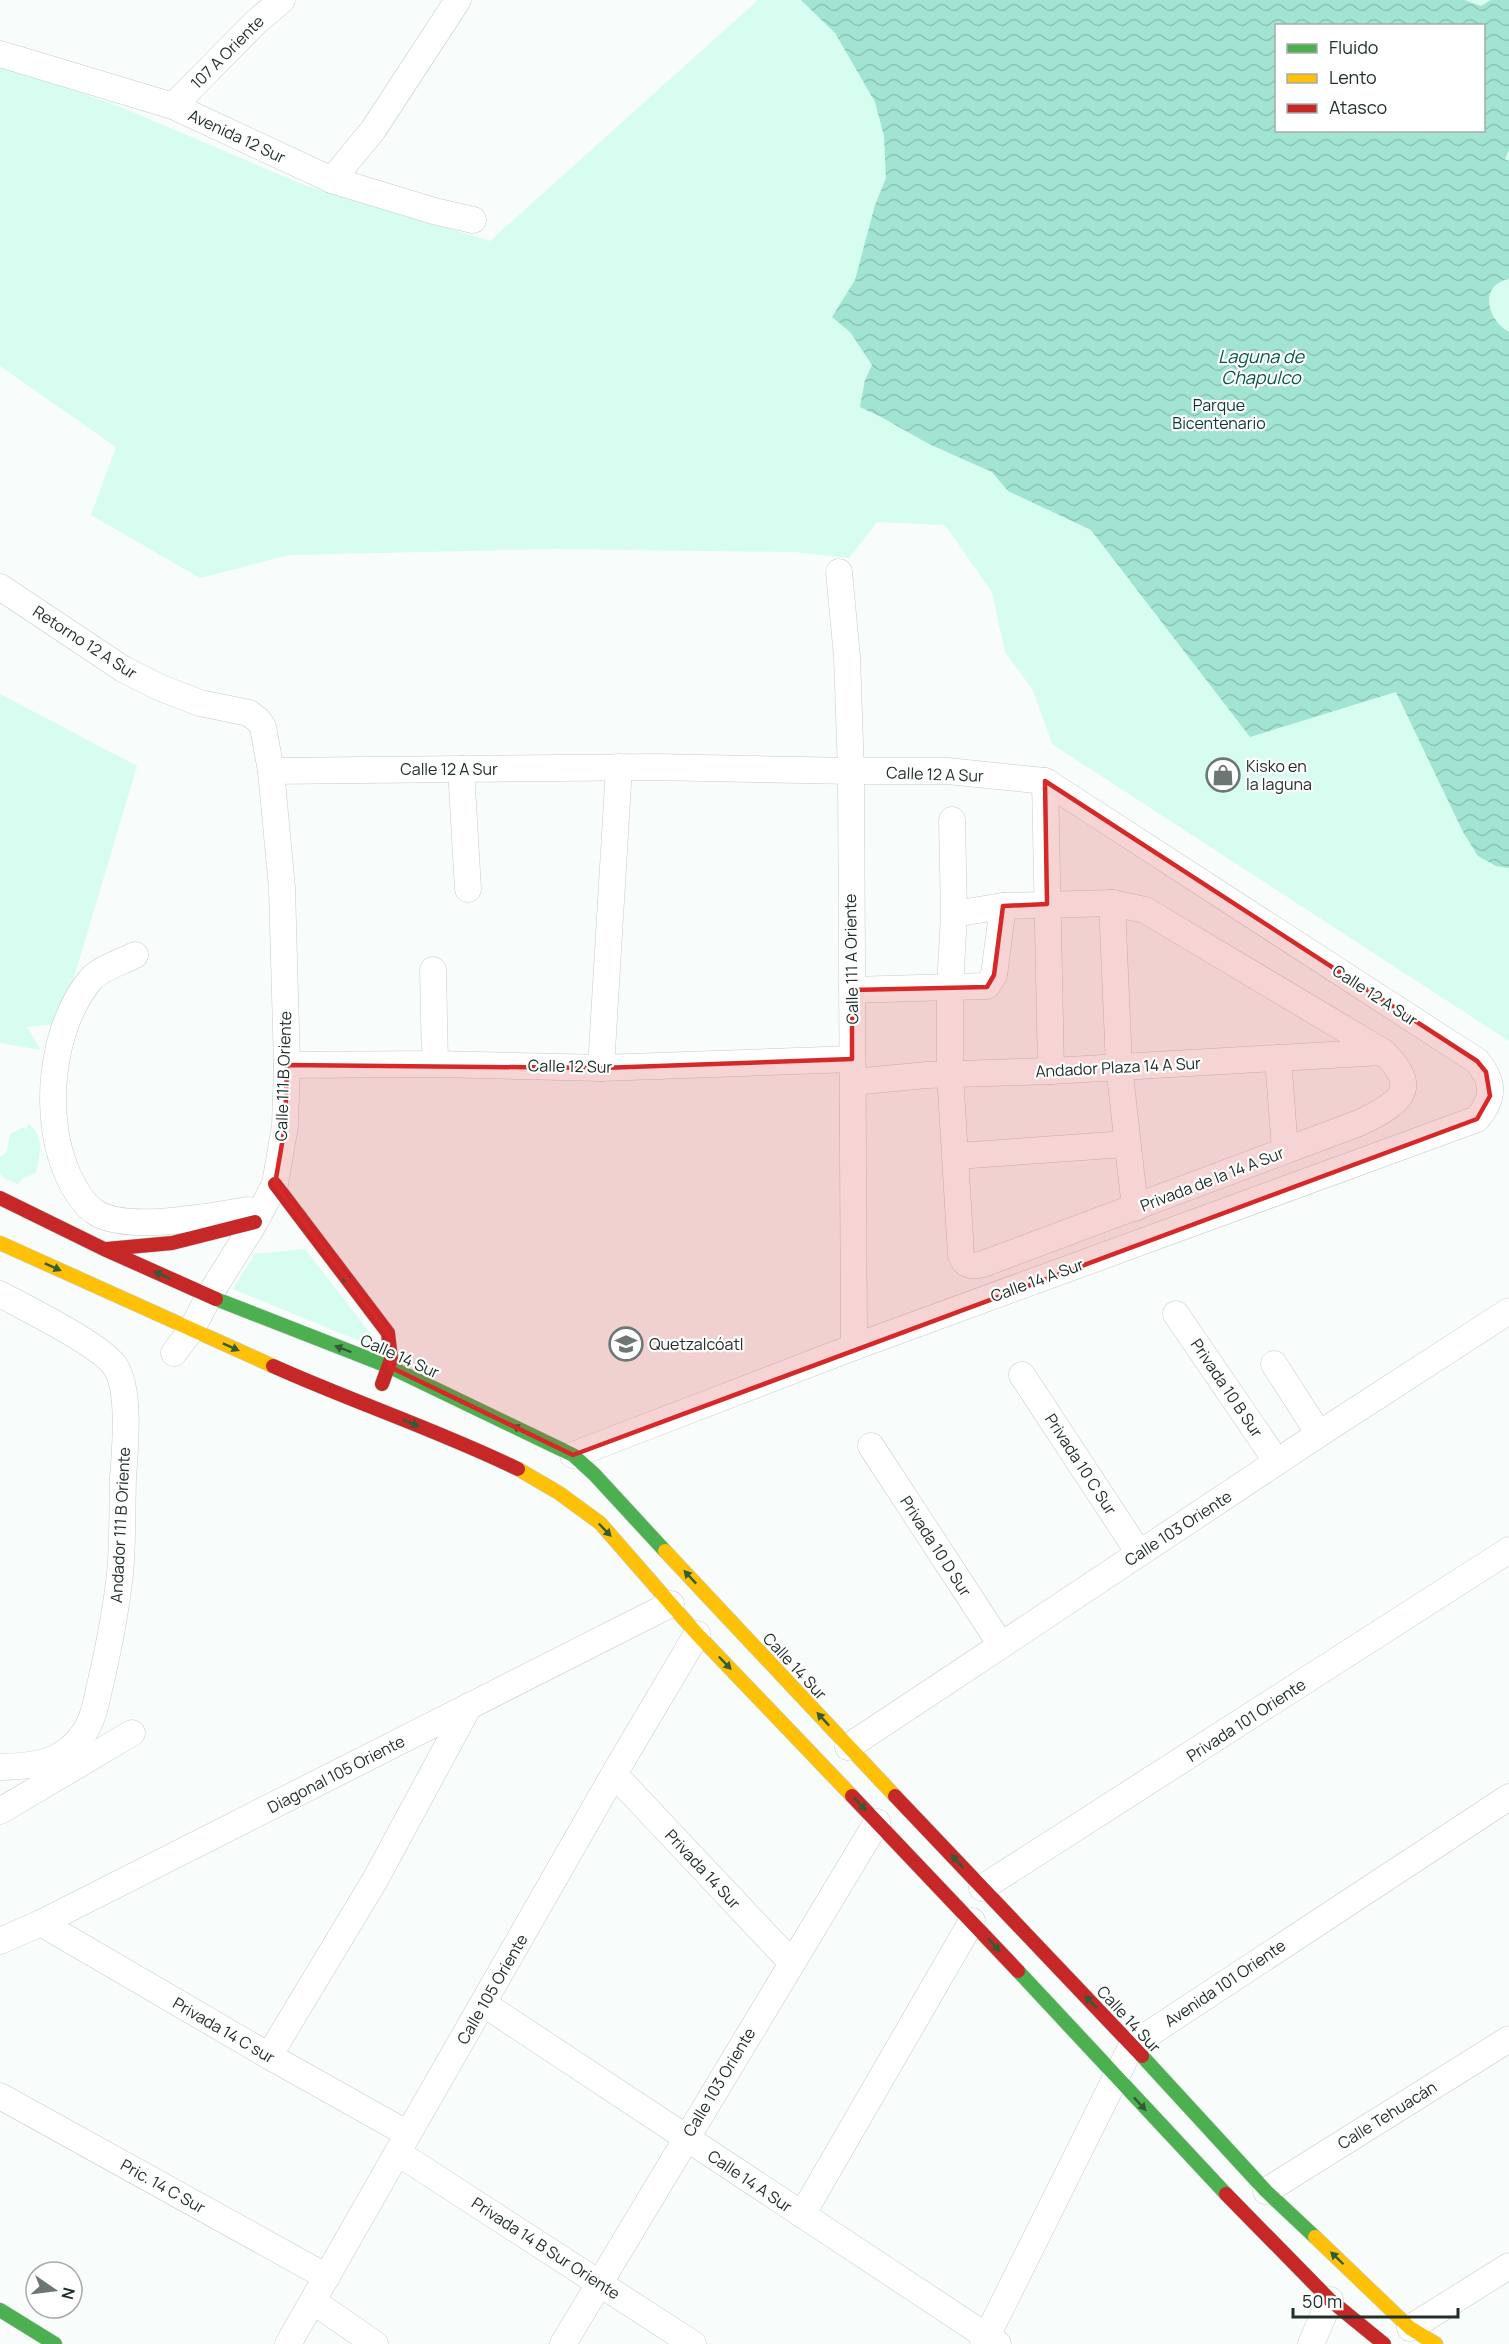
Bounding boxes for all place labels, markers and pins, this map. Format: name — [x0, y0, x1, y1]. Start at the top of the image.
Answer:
place label: Kisko en la laguna — [1246, 755, 1312, 795]
shop icon: Kisko en la laguna — [1205, 757, 1241, 793]
school or university icon: Quetzalcóatl — [608, 1326, 644, 1362]
place label: Quetzalcóatl — [649, 1333, 744, 1355]

